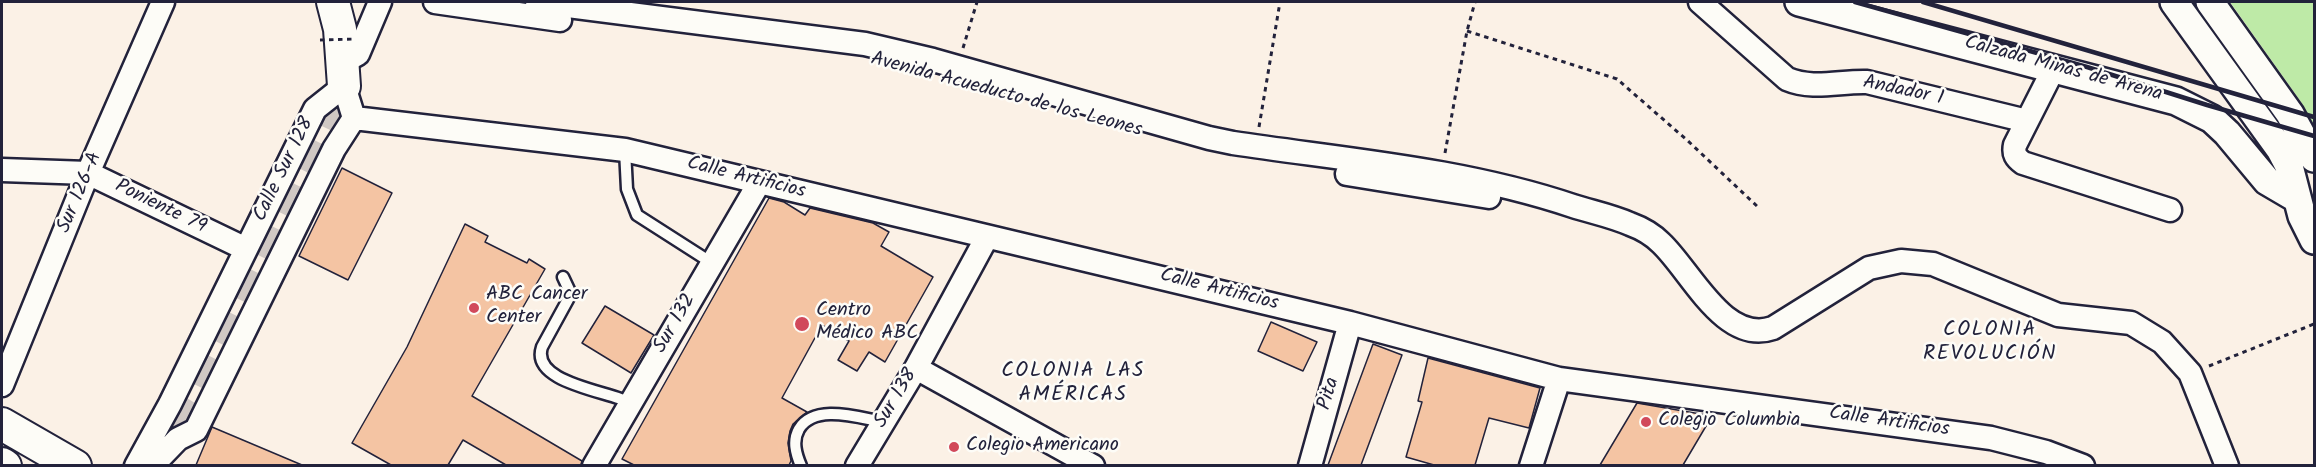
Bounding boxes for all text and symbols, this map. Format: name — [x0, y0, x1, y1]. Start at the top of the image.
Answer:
street label: Calzada Minas de Arena — [1961, 32, 2165, 108]
street label: Avenida Acueducto de los Leones — [868, 48, 1144, 144]
street label: Andador 1 — [1860, 72, 1946, 112]
street label: Calle Sur 128 — [249, 114, 321, 226]
street label: Sur 126-A — [53, 149, 109, 237]
street label: Calle Artificios — [684, 153, 808, 205]
street label: Poniente 79 — [110, 176, 210, 240]
street label: Calle Artificios — [1157, 265, 1281, 317]
place label: ABC Cancer Center — [486, 284, 587, 331]
street label: Sur 132 — [650, 290, 702, 358]
place label: Centro Médico ABC — [816, 300, 918, 347]
marker: ABC Cancer Center — [467, 301, 481, 315]
marker: Centro Médico ABC — [793, 315, 811, 333]
district label: COLONIA REVOLUCIÓN — [1923, 318, 2057, 368]
district label: COLONIA LAS AMÉRICAS — [1001, 359, 1145, 409]
street label: Sur 138 — [870, 365, 924, 433]
street label: Pita — [1314, 375, 1346, 413]
street label: Calle Artificios — [1827, 403, 1951, 443]
place label: Colegio Columbia — [1658, 410, 1800, 434]
marker: Colegio Columbia — [1639, 415, 1653, 429]
place label: Colegio Americano — [966, 435, 1119, 459]
marker: Colegio Americano — [947, 440, 961, 454]

